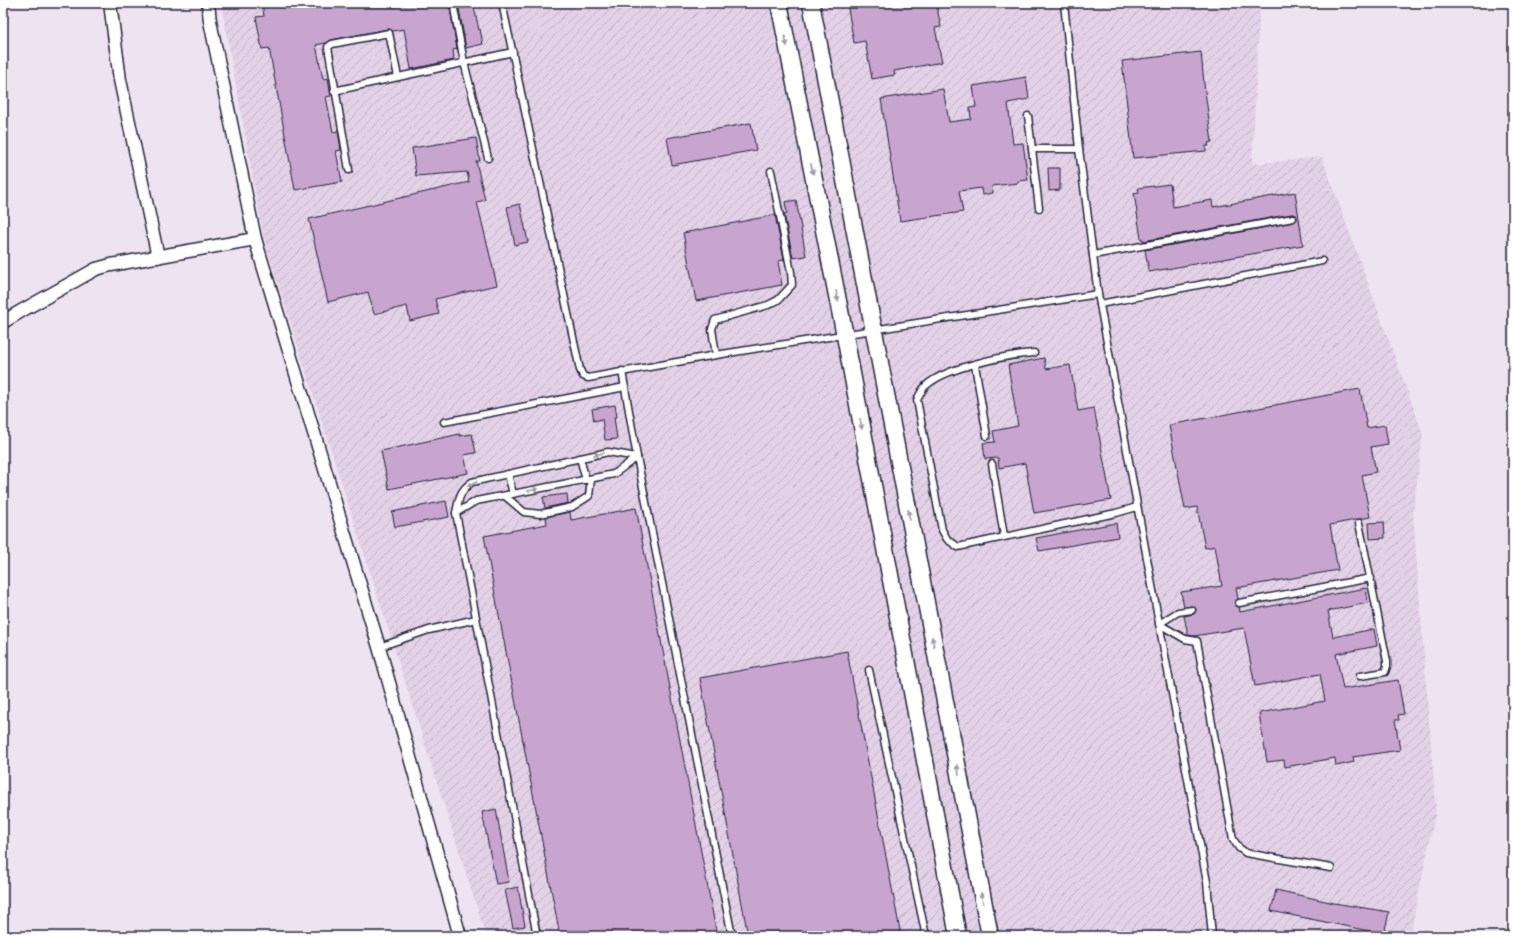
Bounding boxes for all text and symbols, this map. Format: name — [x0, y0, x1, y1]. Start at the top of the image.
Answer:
one-way arrow — [784, 35, 790, 47]
one-way arrow — [809, 163, 815, 175]
one-way arrow — [834, 290, 840, 302]
one-way arrow — [859, 418, 865, 430]
one-way arrow — [592, 452, 605, 458]
one-way arrow — [466, 480, 478, 487]
one-way arrow — [527, 487, 539, 493]
one-way arrow — [906, 509, 912, 521]
one-way arrow — [930, 636, 936, 648]
one-way arrow — [955, 764, 961, 776]
one-way arrow — [979, 892, 985, 904]

